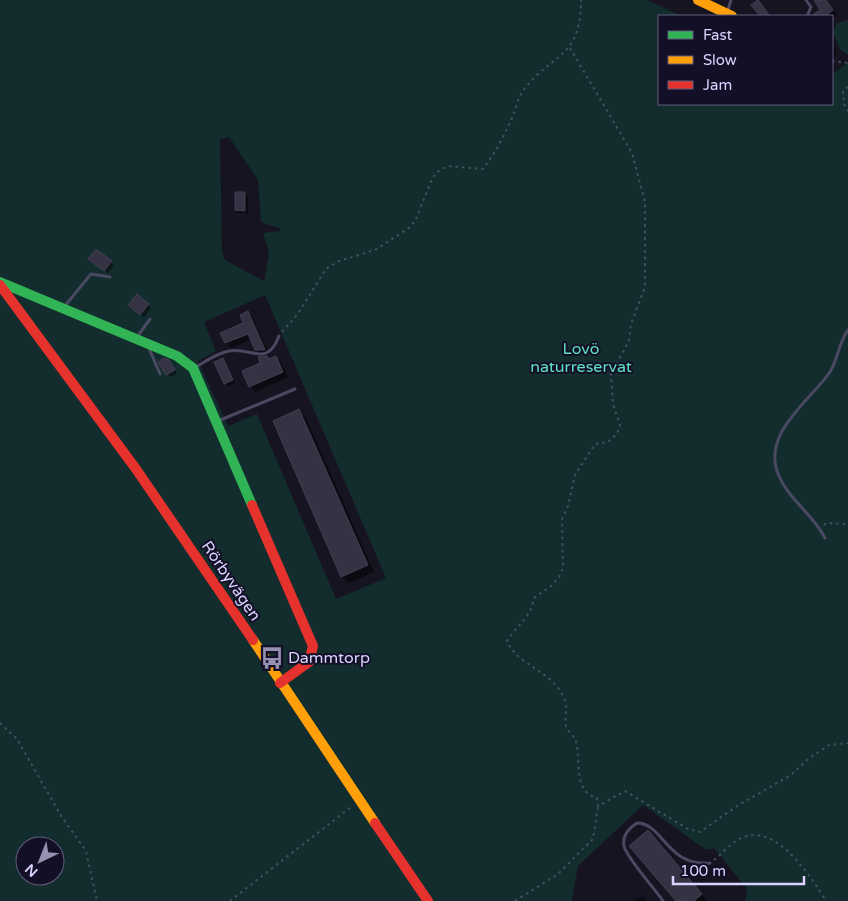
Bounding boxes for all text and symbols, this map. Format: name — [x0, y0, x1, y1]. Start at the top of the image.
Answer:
legend — [658, 15, 833, 105]
text: Fast — [703, 26, 733, 44]
text: Slow — [703, 51, 737, 69]
text: Jam — [703, 76, 732, 94]
park label: Lovö naturreservat — [530, 339, 632, 377]
street label: Rörbyvägen — [197, 537, 265, 625]
bus stop icon: Dammtorp — [259, 645, 285, 671]
place label: Dammtorp — [288, 648, 370, 668]
north arrow — [15, 836, 65, 886]
scale bar — [673, 854, 804, 886]
text: N — [22, 860, 41, 880]
text: 100 m — [680, 862, 726, 880]

